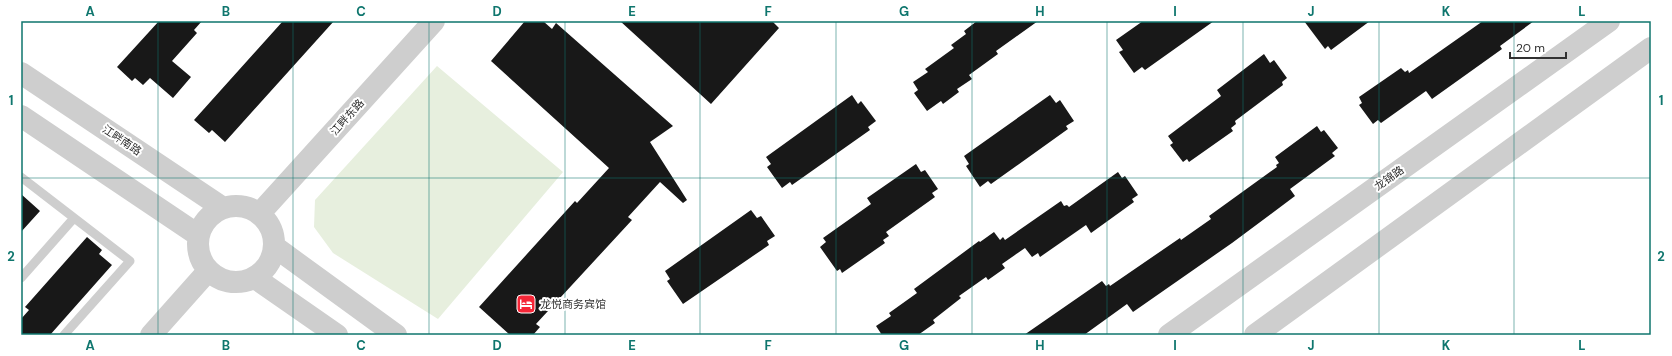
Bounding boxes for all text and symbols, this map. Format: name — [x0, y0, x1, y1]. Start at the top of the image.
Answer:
text: A — [85, 3, 95, 20]
text: B — [222, 3, 230, 20]
text: C — [356, 3, 366, 20]
text: D — [492, 3, 502, 20]
text: E — [628, 3, 636, 20]
text: F — [764, 3, 772, 20]
text: G — [899, 3, 909, 20]
text: H — [1035, 3, 1045, 20]
text: I — [1173, 3, 1177, 20]
text: J — [1307, 3, 1315, 20]
text: K — [1442, 3, 1451, 20]
text: L — [1578, 3, 1586, 20]
scale bar — [1510, 34, 1566, 60]
text: 20 m — [1516, 40, 1545, 56]
text: 1 — [9, 92, 13, 109]
text: 1 — [1659, 92, 1663, 109]
street label: 江畔东路 — [327, 96, 367, 138]
street label: 江畔南路 — [100, 122, 144, 158]
street label: 龙锦路 — [1371, 163, 1407, 193]
text: 2 — [7, 248, 15, 265]
text: 2 — [1657, 248, 1665, 265]
hotel icon: 龙悦商务宾馆 — [515, 293, 537, 315]
place label: 龙悦商务宾馆 — [540, 297, 606, 311]
text: A — [85, 337, 95, 354]
text: B — [222, 337, 230, 354]
text: C — [356, 337, 366, 354]
text: D — [492, 337, 502, 354]
text: E — [628, 337, 636, 354]
text: F — [764, 337, 772, 354]
text: G — [899, 337, 909, 354]
text: H — [1035, 337, 1045, 354]
text: I — [1173, 337, 1177, 354]
text: J — [1307, 337, 1315, 354]
text: K — [1442, 337, 1451, 354]
text: L — [1578, 337, 1586, 354]

